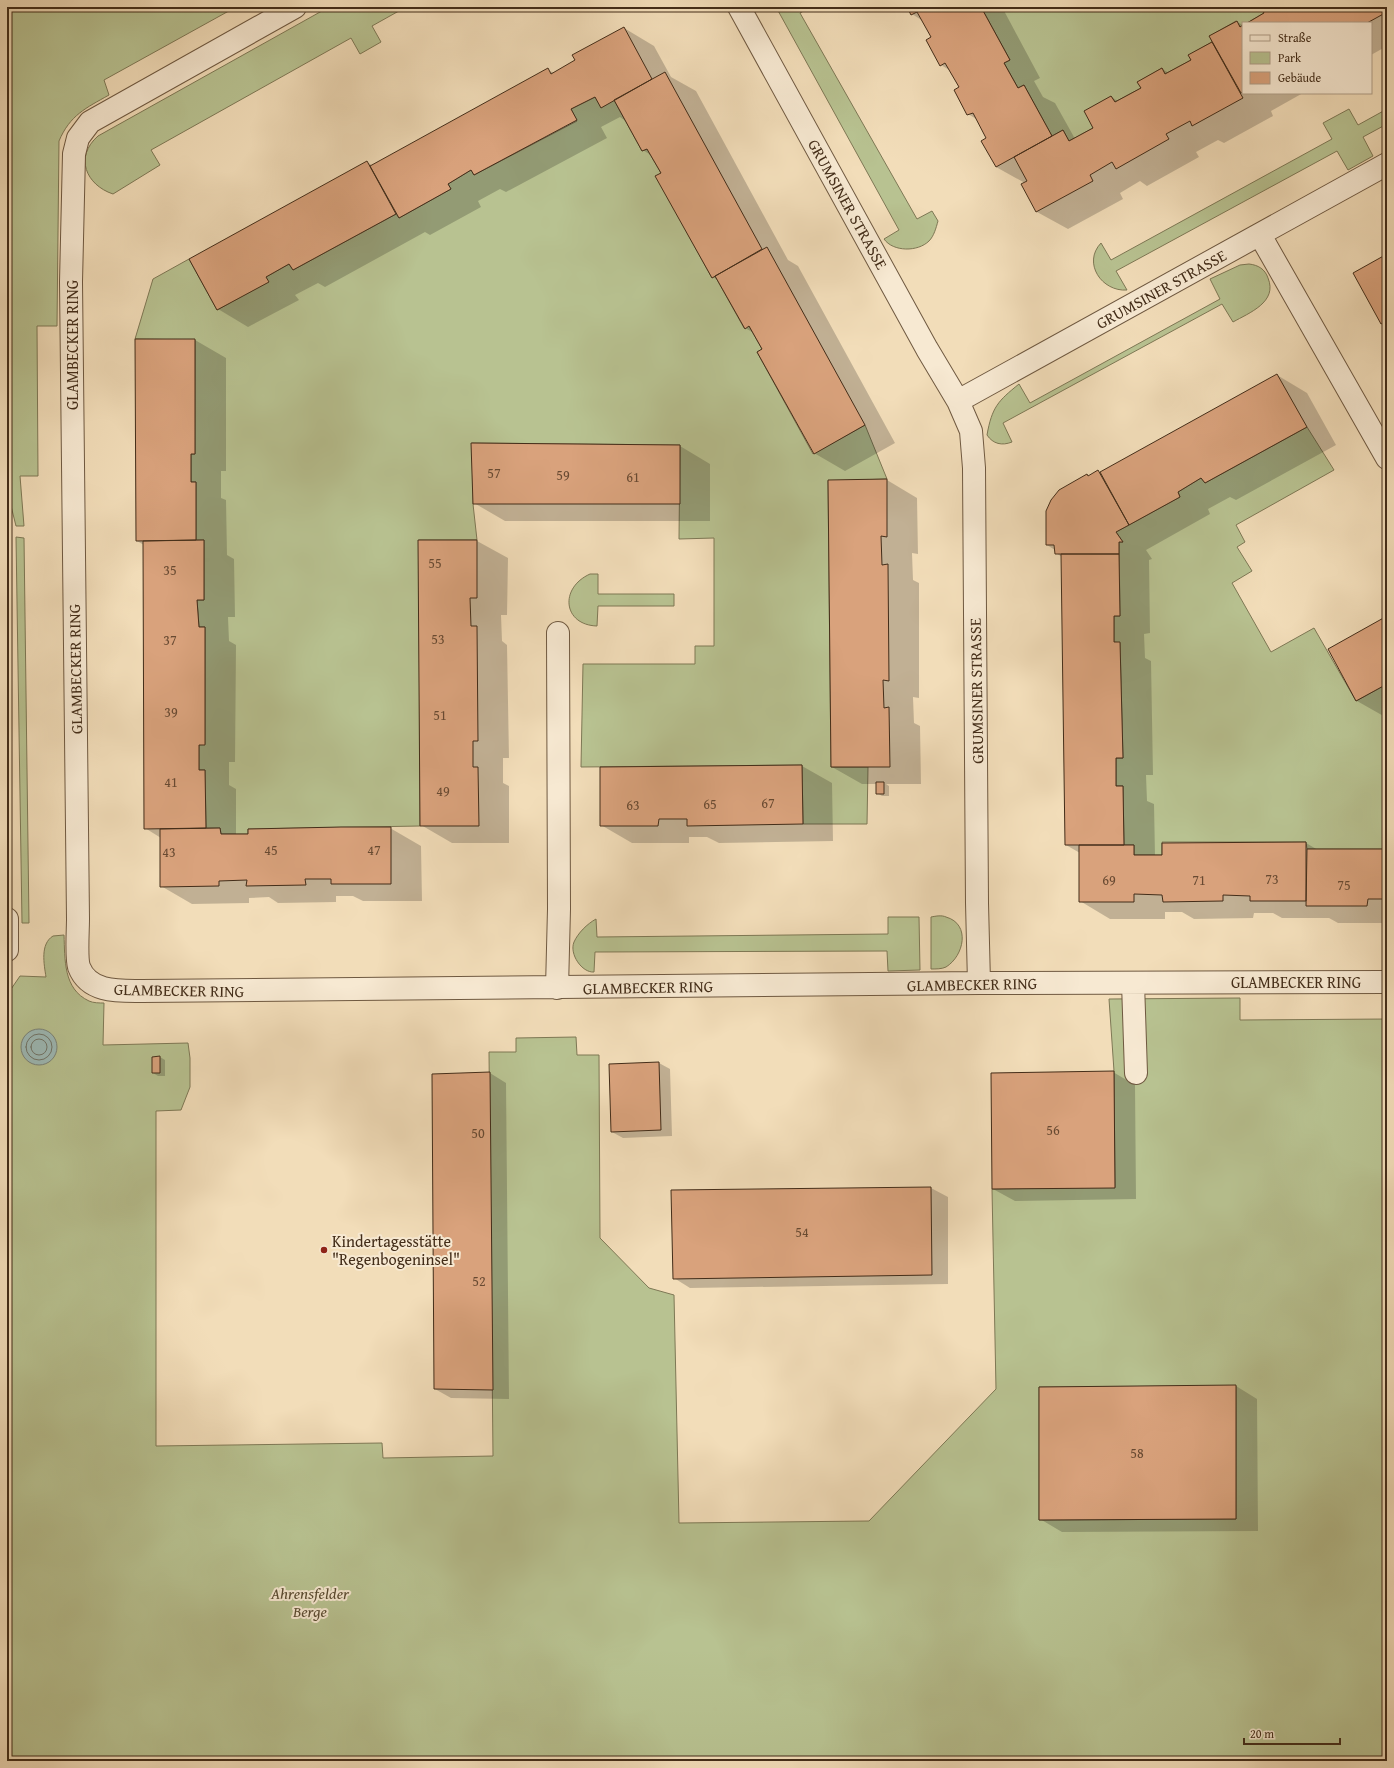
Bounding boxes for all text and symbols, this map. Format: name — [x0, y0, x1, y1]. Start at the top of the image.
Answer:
legend — [1242, 22, 1372, 94]
text: Straße — [1278, 29, 1312, 46]
text: Park — [1278, 49, 1302, 66]
text: Gebäude — [1278, 69, 1321, 86]
street label: GRUMSINER STRASSE — [802, 134, 894, 274]
street label: GRUMSINER STRASSE — [1091, 243, 1231, 335]
street label: GLAMBECKER RING — [60, 279, 84, 410]
house number: 57 — [487, 463, 501, 483]
house number: 59 — [556, 465, 570, 485]
house number: 61 — [626, 467, 640, 487]
house number: 55 — [428, 553, 442, 573]
house number: 35 — [163, 560, 177, 580]
street label: GLAMBECKER RING — [62, 603, 88, 734]
street label: GRUMSINER STRASSE — [963, 618, 989, 764]
house number: 53 — [431, 629, 445, 649]
house number: 37 — [163, 630, 177, 650]
house number: 39 — [164, 702, 178, 722]
house number: 51 — [433, 705, 447, 725]
house number: 41 — [164, 772, 178, 792]
house number: 49 — [436, 781, 450, 801]
house number: 67 — [761, 793, 775, 813]
house number: 65 — [703, 794, 717, 814]
house number: 63 — [626, 795, 640, 815]
house number: 45 — [264, 840, 278, 860]
house number: 47 — [367, 840, 381, 860]
house number: 43 — [162, 842, 176, 862]
house number: 73 — [1265, 869, 1279, 889]
house number: 69 — [1102, 870, 1116, 890]
house number: 71 — [1192, 870, 1206, 890]
house number: 75 — [1337, 875, 1351, 895]
street label: GLAMBECKER RING — [1231, 970, 1362, 994]
street label: GLAMBECKER RING — [907, 971, 1038, 997]
street label: GLAMBECKER RING — [583, 974, 714, 1000]
street label: GLAMBECKER RING — [114, 977, 245, 1003]
house number: 56 — [1046, 1120, 1060, 1140]
house number: 50 — [471, 1123, 485, 1143]
house number: 54 — [795, 1222, 809, 1242]
place label: Kindertagesstätte "Regenbogeninsel" — [332, 1229, 460, 1271]
marker: Kindertagesstätte "Regenbogeninsel" — [319, 1245, 329, 1255]
house number: 52 — [472, 1271, 486, 1291]
house number: 58 — [1130, 1443, 1144, 1463]
park label: Ahrensfelder Berge — [270, 1581, 350, 1623]
scale bar — [1244, 1720, 1340, 1746]
text: 20 m — [1250, 1725, 1274, 1742]

